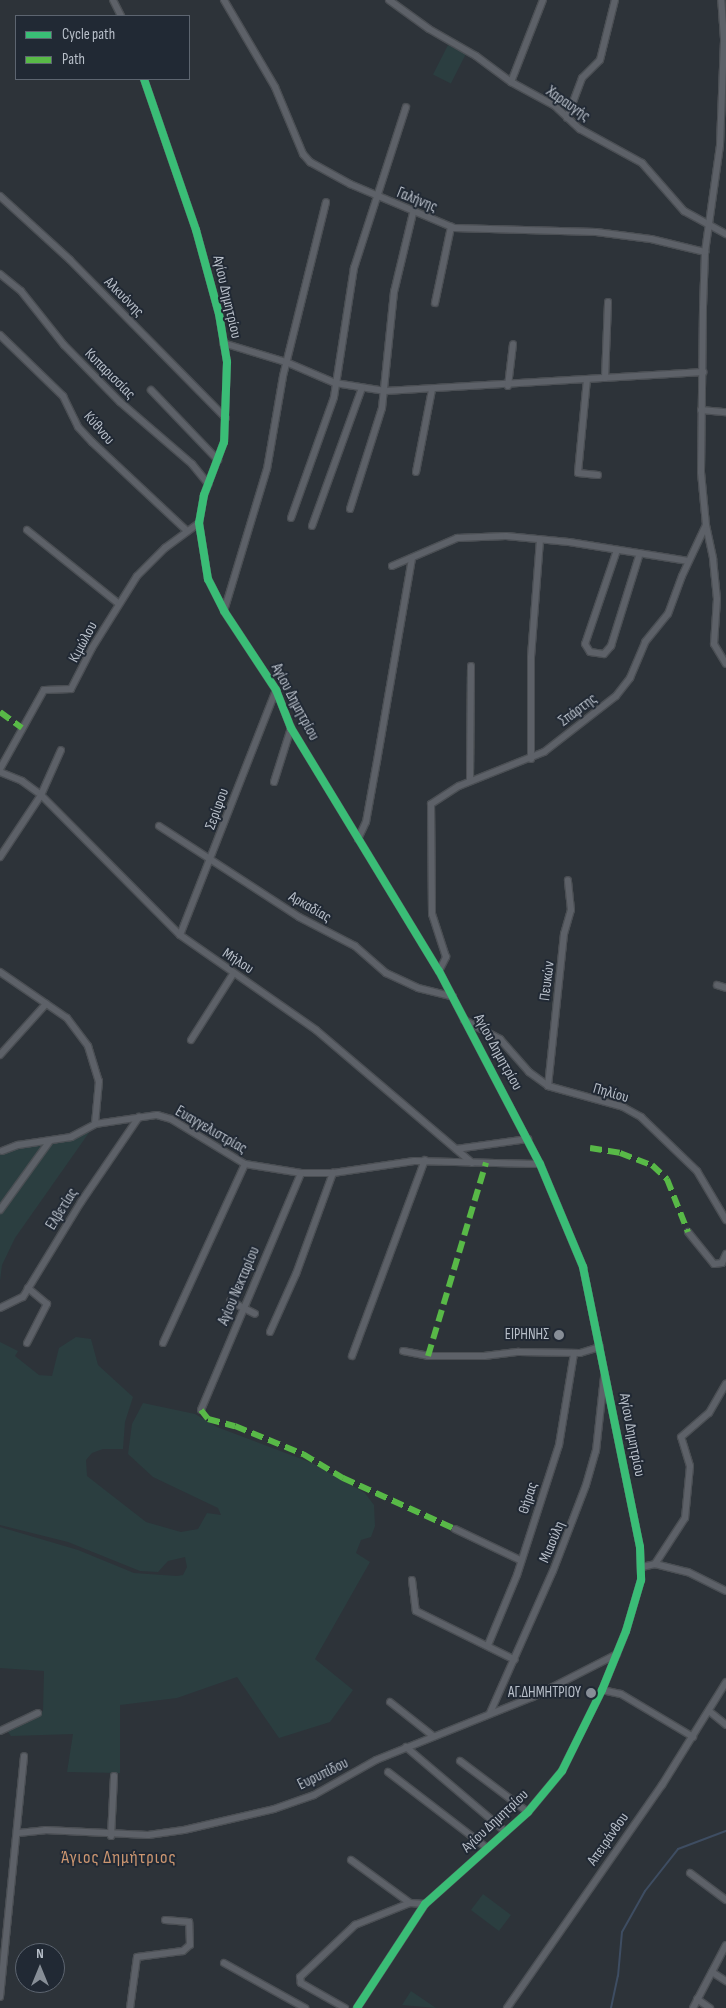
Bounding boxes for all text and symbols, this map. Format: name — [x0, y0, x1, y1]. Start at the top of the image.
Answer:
legend — [15, 15, 190, 80]
text: Cycle path — [62, 25, 115, 44]
text: Path — [62, 50, 85, 69]
street label: Χαραυγής — [543, 82, 593, 126]
street label: Γαλήνης — [394, 184, 440, 216]
street label: Αγίου Δημητρίου — [209, 254, 245, 340]
street label: Αλκυόνης — [100, 273, 148, 321]
street label: Κυπαρισσίας — [81, 345, 139, 403]
street label: Κύθνου — [80, 408, 118, 448]
street label: Κιμώλου — [65, 618, 101, 666]
street label: Αγίου Δημητρίου — [267, 660, 323, 744]
street label: Σπάρτης — [555, 690, 601, 730]
street label: Σερίφου — [201, 786, 233, 832]
street label: Αρκαδίας — [285, 888, 335, 926]
street label: Μήλου — [219, 944, 257, 978]
street label: Πευκών — [536, 960, 558, 1002]
street label: Αγίου Δημητρίου — [470, 1011, 526, 1093]
street label: Πηλίου — [591, 1079, 631, 1107]
street label: Ευαγγελιστρίας — [172, 1102, 250, 1158]
street label: Ελβετίας — [42, 1185, 82, 1233]
street label: Αγίου Νεκταρίου — [214, 1244, 264, 1328]
place label: ΕΙΡΗΝΗΣ — [505, 1326, 549, 1344]
marker: ΕΙΡΗΝΗΣ — [553, 1329, 565, 1341]
street label: Αγίου Δημητρίου — [615, 1392, 649, 1478]
street label: Θήρας — [514, 1480, 542, 1516]
street label: Μιαούλη — [535, 1518, 569, 1566]
place label: ΑΓ.ΔΗΜΗΤΡΙΟΥ — [508, 1684, 581, 1702]
marker: ΑΓ.ΔΗΜΗΤΡΙΟΥ — [585, 1687, 597, 1699]
street label: Ευρυπίδου — [295, 1754, 351, 1794]
street label: Αγίου Δημητρίου — [458, 1786, 532, 1856]
street label: Απειράνθου — [583, 1809, 633, 1869]
district label: Άγιος Δημήτριος — [59, 1847, 179, 1869]
north arrow — [15, 1943, 65, 1993]
text: N — [36, 1945, 44, 1962]

